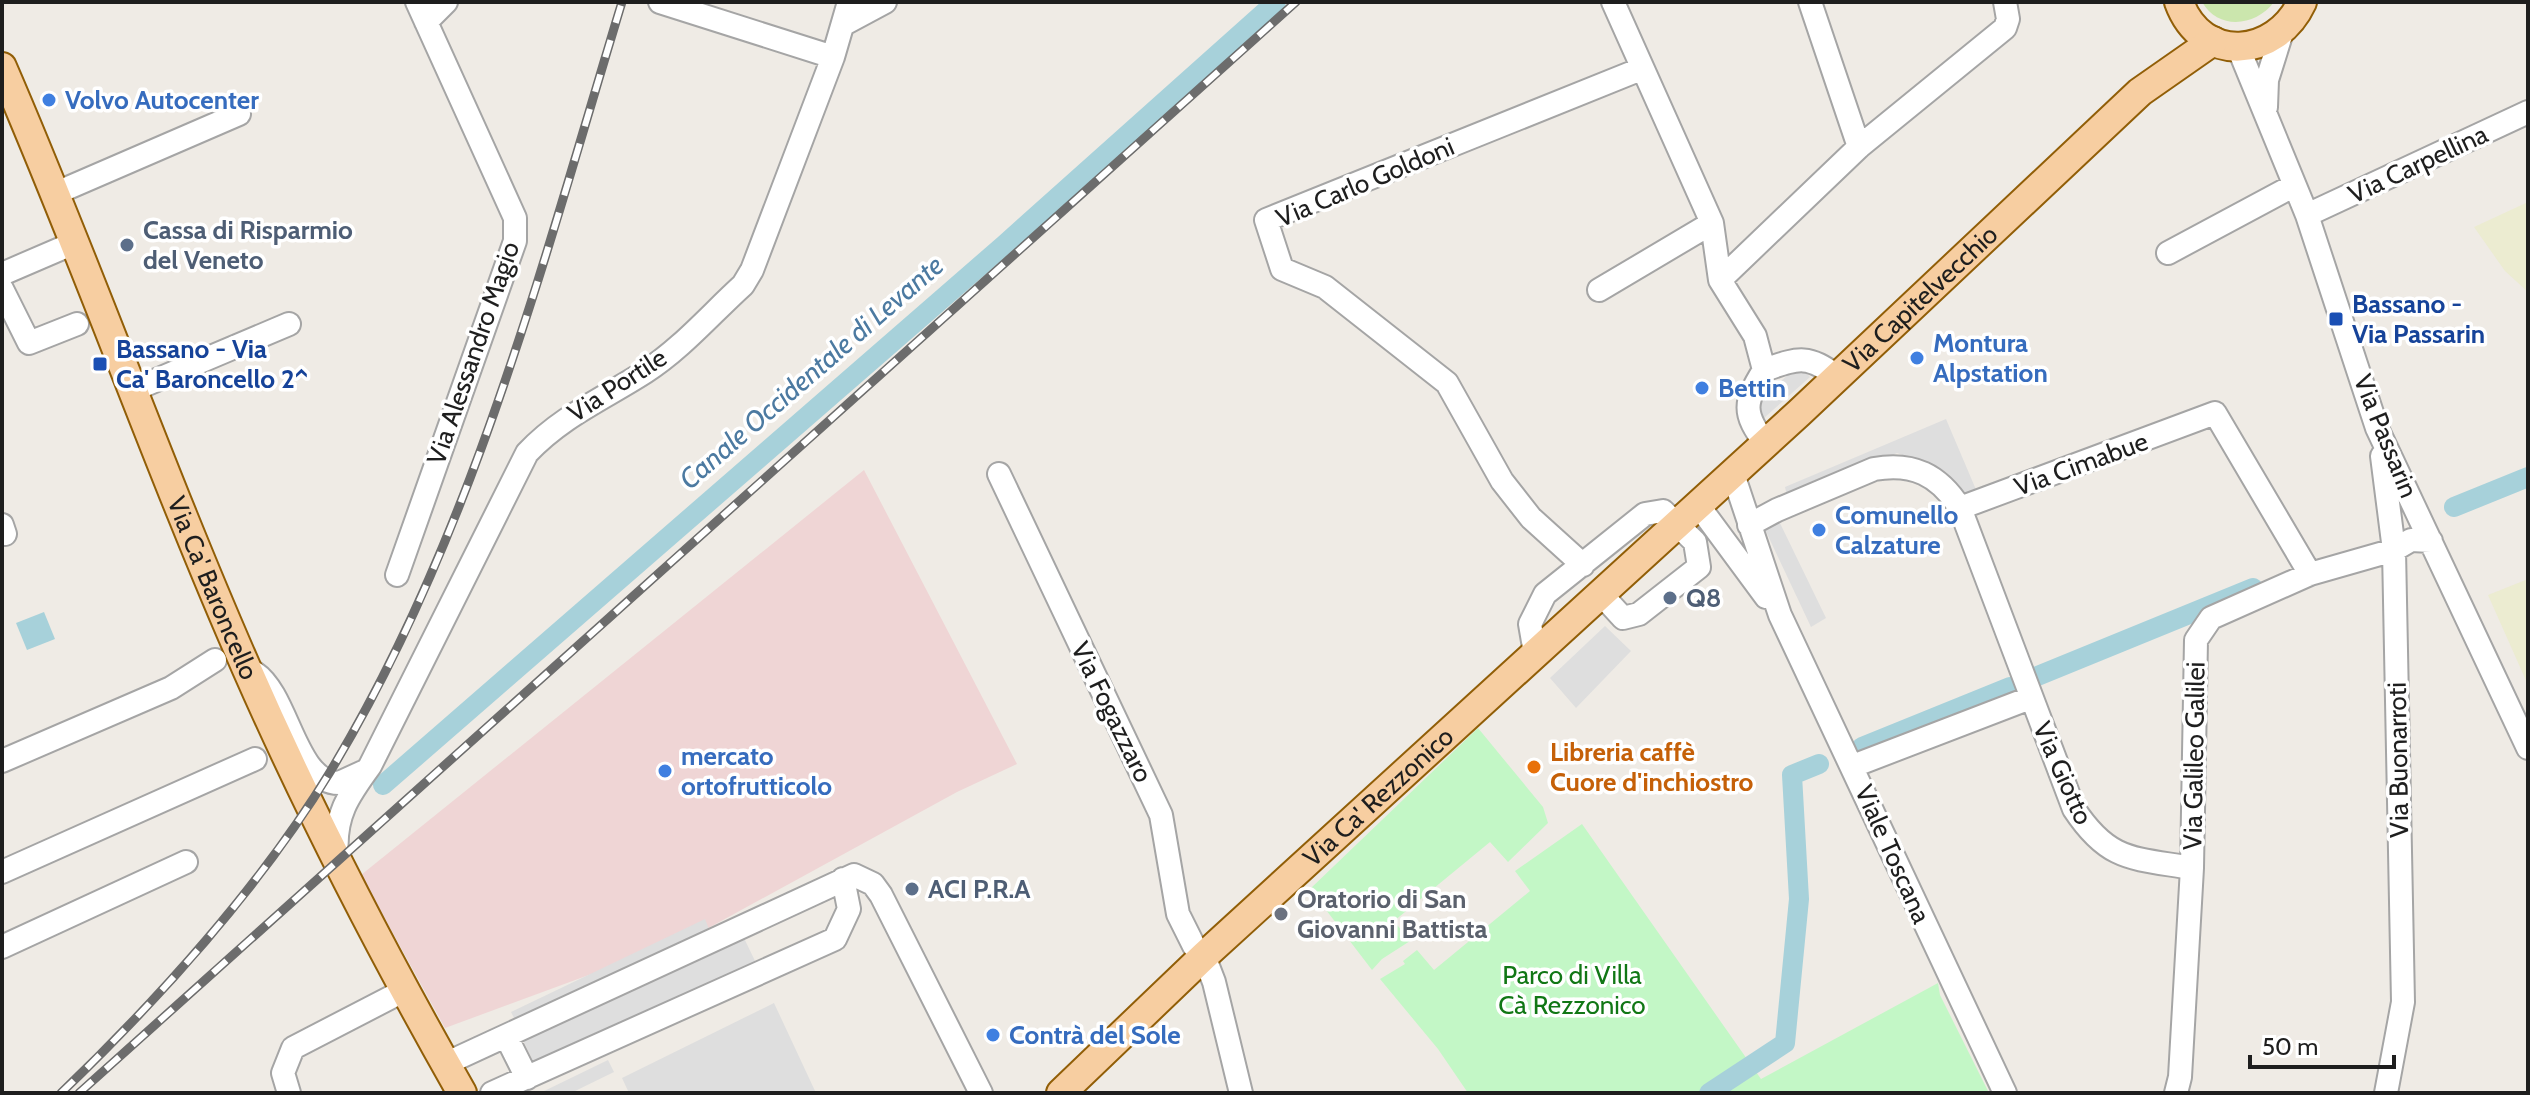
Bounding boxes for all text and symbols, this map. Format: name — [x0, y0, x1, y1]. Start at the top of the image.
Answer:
place label: Volvo Autocenter — [65, 84, 259, 116]
marker: Volvo Autocenter — [40, 91, 58, 109]
street label: Via Carpellina — [2343, 118, 2493, 210]
street label: Via Carlo Goldoni — [1271, 130, 1459, 234]
place label: Cassa di Risparmio del Veneto — [143, 214, 353, 276]
street label: Via Capitelvecchio — [1836, 219, 2004, 379]
marker: Cassa di Risparmio del Veneto — [118, 236, 136, 254]
street label: Via Alessandro Magio — [420, 237, 526, 469]
water label: Canale Occidentale di Levante — [672, 248, 950, 496]
place label: Bassano - Via Passarin — [2352, 288, 2485, 350]
marker: Bassano - Via Passarin — [2327, 310, 2345, 328]
place label: Montura Alpstation — [1933, 327, 2048, 389]
place label: Bassano - Via Ca' Baroncello 2^ — [116, 333, 308, 395]
street label: Via Portile — [562, 341, 672, 429]
marker: Montura Alpstation — [1908, 349, 1926, 367]
marker: Bassano - Via Ca' Baroncello 2^ — [91, 355, 109, 373]
street label: Via Passarin — [2347, 370, 2425, 502]
place label: Bettin — [1718, 372, 1786, 404]
marker: Bettin — [1693, 379, 1711, 397]
street label: Via Cimabue — [2010, 425, 2152, 503]
street label: Via Ca' Baroncello — [160, 492, 265, 684]
place label: Comunello Calzature — [1835, 499, 1959, 561]
marker: Comunello Calzature — [1810, 521, 1828, 539]
place label: Q8 — [1686, 582, 1721, 614]
marker: Q8 — [1661, 589, 1679, 607]
street label: Via Fogazzaro — [1064, 637, 1160, 787]
street label: Via Galileo Galilei — [2176, 662, 2212, 850]
street label: Via Buonarroti — [2381, 682, 2415, 838]
street label: Via Giotto — [2026, 716, 2100, 830]
street label: Via Ca' Rezzonico — [1297, 720, 1460, 874]
place label: Libreria caffè Cuore d'inchiostro — [1550, 736, 1753, 798]
place label: mercato ortofrutticolo — [681, 740, 832, 802]
marker: Libreria caffè Cuore d'inchiostro — [1525, 758, 1543, 776]
marker: mercato ortofrutticolo — [656, 762, 674, 780]
street label: Viale Toscana — [1848, 780, 1938, 929]
place label: ACI P.R.A — [928, 873, 1031, 905]
marker: ACI P.R.A — [903, 880, 921, 898]
place label: Oratorio di San Giovanni Battista — [1297, 883, 1488, 945]
marker: Oratorio di San Giovanni Battista — [1272, 905, 1290, 923]
park label: Parco di Villa Cà Rezzonico — [1498, 959, 1646, 1021]
place label: Contrà del Sole — [1009, 1019, 1181, 1051]
scale bar — [2250, 1019, 2394, 1069]
marker: Contrà del Sole — [984, 1026, 1002, 1044]
text: 50 m — [2262, 1032, 2318, 1061]

